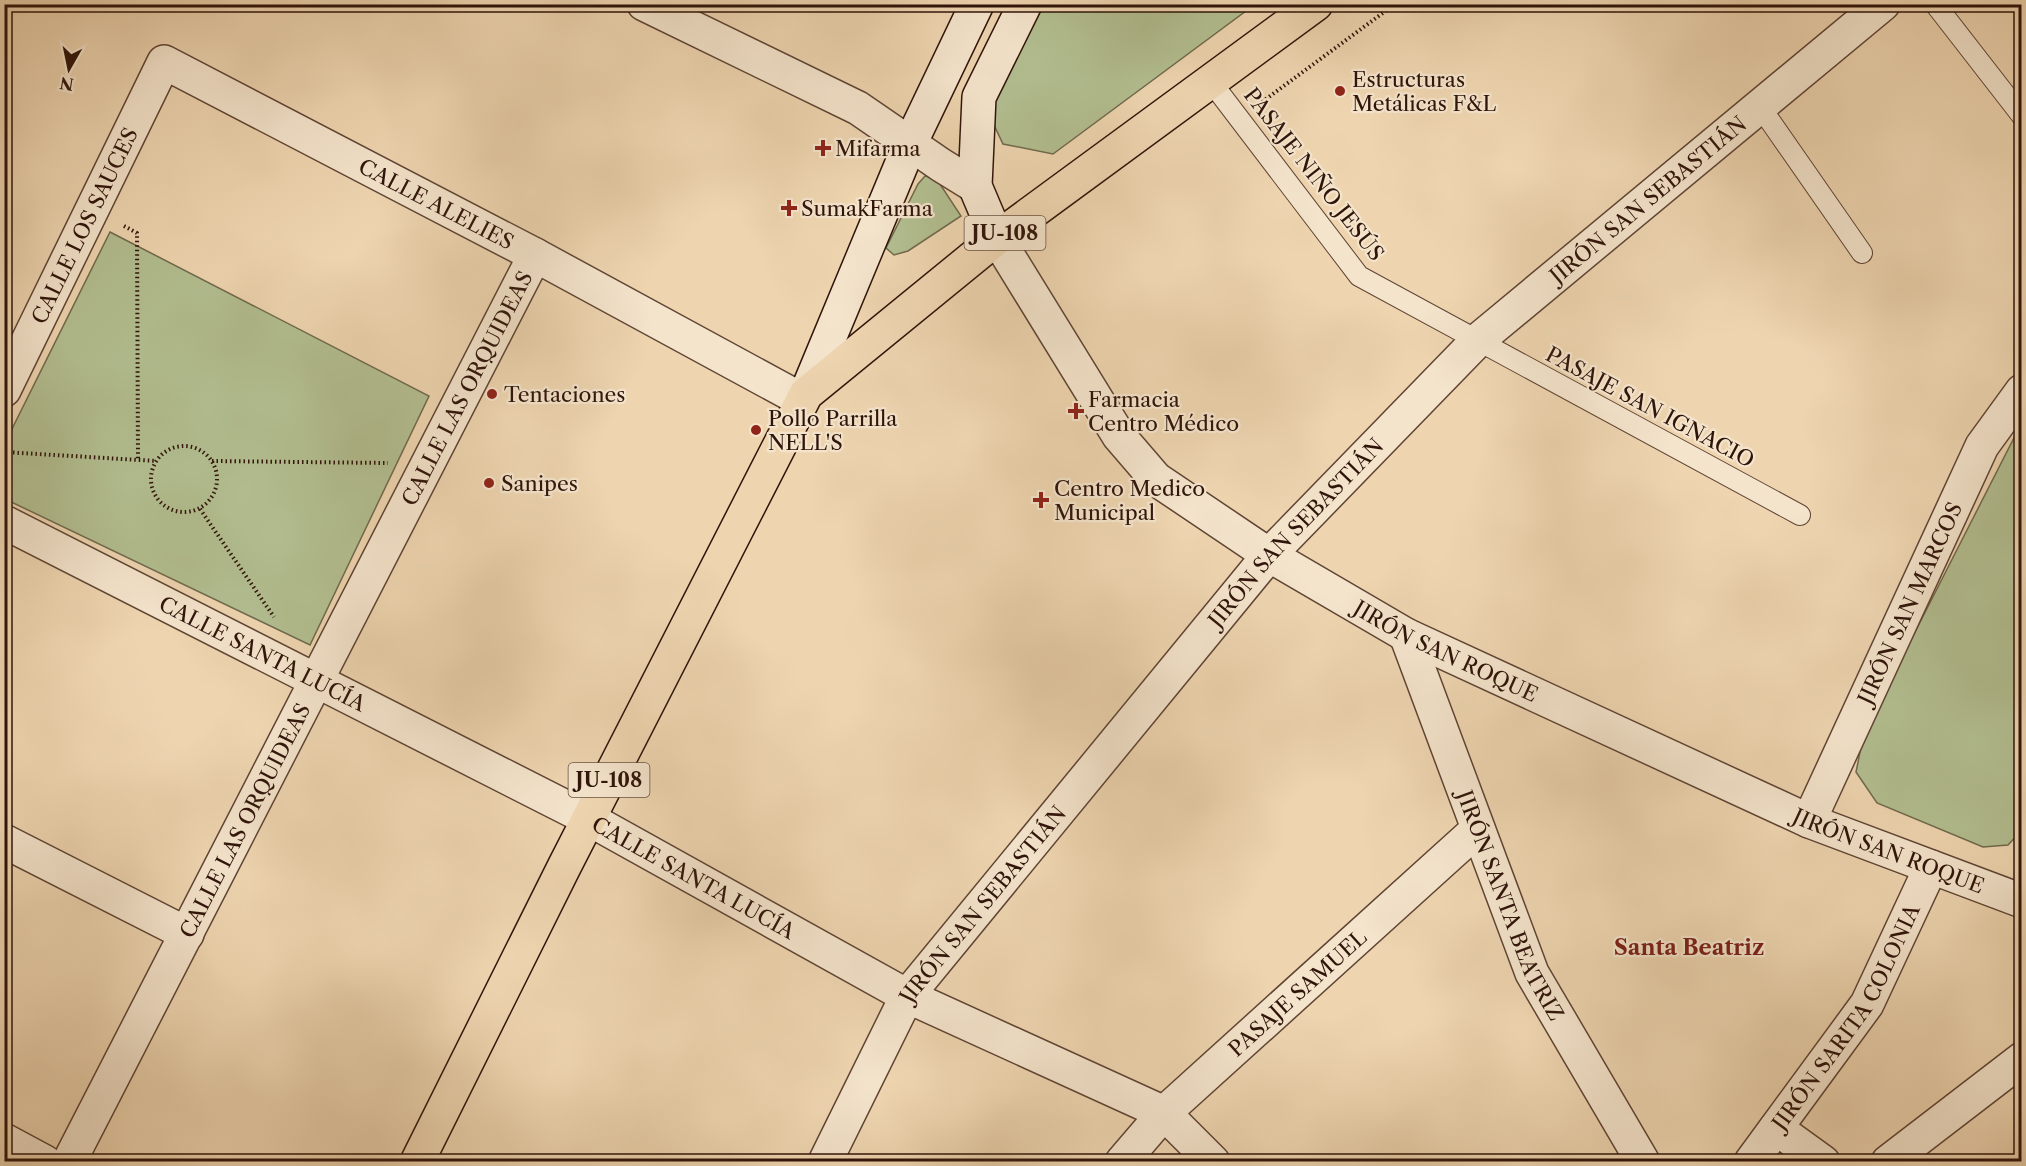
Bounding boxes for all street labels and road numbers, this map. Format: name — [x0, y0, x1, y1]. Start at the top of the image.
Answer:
street label: PASAJE NIÑO JESÚS — [1239, 83, 1389, 265]
street label: JIRÓN SAN SEBASTIÁN — [1542, 111, 1751, 290]
street label: CALLE LOS SAUCES — [26, 123, 143, 328]
street label: CALLE ALELIES — [355, 153, 518, 254]
road number: JU-108 — [964, 216, 1046, 250]
street label: CALLE LAS ORQUIDEAS — [396, 267, 537, 510]
street label: PASAJE SAN IGNACIO — [1542, 341, 1758, 473]
street label: JIRÓN SAN SEBASTIÁN — [1201, 433, 1388, 634]
street label: JIRÓN SAN MARCOS — [1851, 498, 1967, 711]
street label: CALLE SANTA LUCÍA — [155, 590, 370, 716]
street label: JIRÓN SAN ROQUE — [1347, 593, 1542, 707]
street label: CALLE LAS ORQUIDEAS — [174, 699, 315, 942]
road number: JU-108 — [568, 763, 650, 797]
street label: JIRÓN SANTA BEATRIZ — [1451, 784, 1569, 1025]
street label: JIRÓN SAN SEBASTIÁN — [892, 800, 1071, 1009]
street label: JIRÓN SAN ROQUE — [1786, 802, 1988, 898]
street label: CALLE SANTA LUCÍA — [588, 811, 800, 944]
street label: JIRÓN SARITA COLONIA — [1765, 900, 1925, 1137]
street label: PASAJE SAMUEL — [1223, 924, 1371, 1061]

